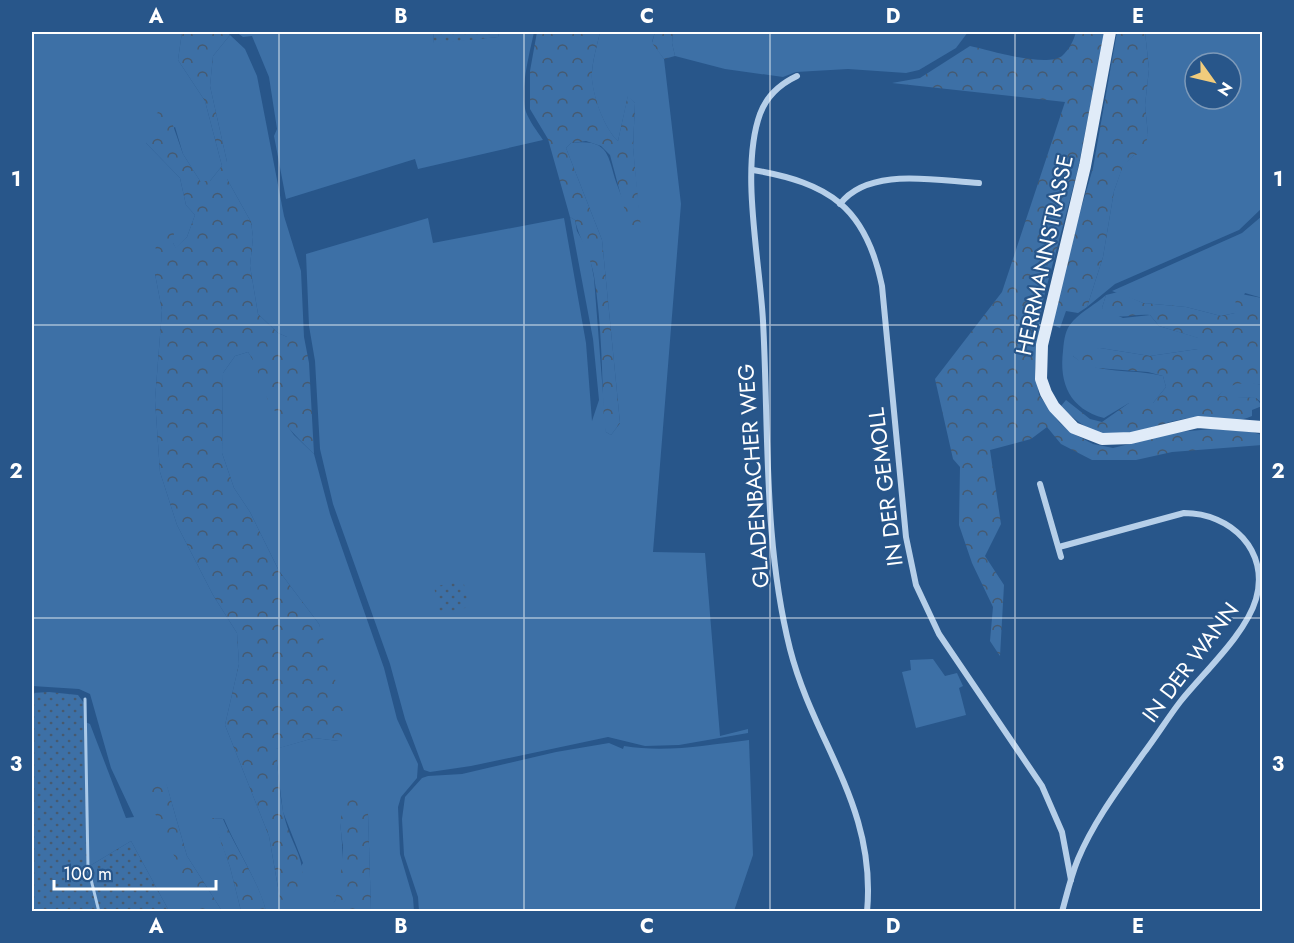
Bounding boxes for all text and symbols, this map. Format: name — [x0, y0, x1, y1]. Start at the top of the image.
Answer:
text: A — [148, 2, 164, 31]
text: B — [394, 2, 408, 31]
text: C — [640, 2, 654, 31]
text: D — [886, 2, 900, 31]
text: E — [1132, 2, 1144, 31]
north arrow — [1183, 51, 1243, 111]
text: N — [1212, 77, 1238, 101]
street label: HERRMANNSTRASSE — [1007, 152, 1081, 358]
text: 1 — [11, 165, 21, 194]
text: 1 — [1273, 165, 1283, 194]
street label: GLADENBACHER WEG — [729, 363, 777, 589]
street label: IN DER GEMOLL — [859, 406, 911, 568]
text: 2 — [9, 457, 23, 486]
text: 2 — [1271, 457, 1285, 486]
street label: IN DER WANN — [1134, 595, 1246, 729]
text: 3 — [10, 750, 22, 779]
text: 3 — [1272, 750, 1284, 779]
scale bar — [54, 853, 216, 891]
text: 100 m — [63, 861, 112, 887]
text: A — [148, 912, 164, 941]
text: B — [394, 912, 408, 941]
text: C — [640, 912, 654, 941]
text: D — [886, 912, 900, 941]
text: E — [1132, 912, 1144, 941]

